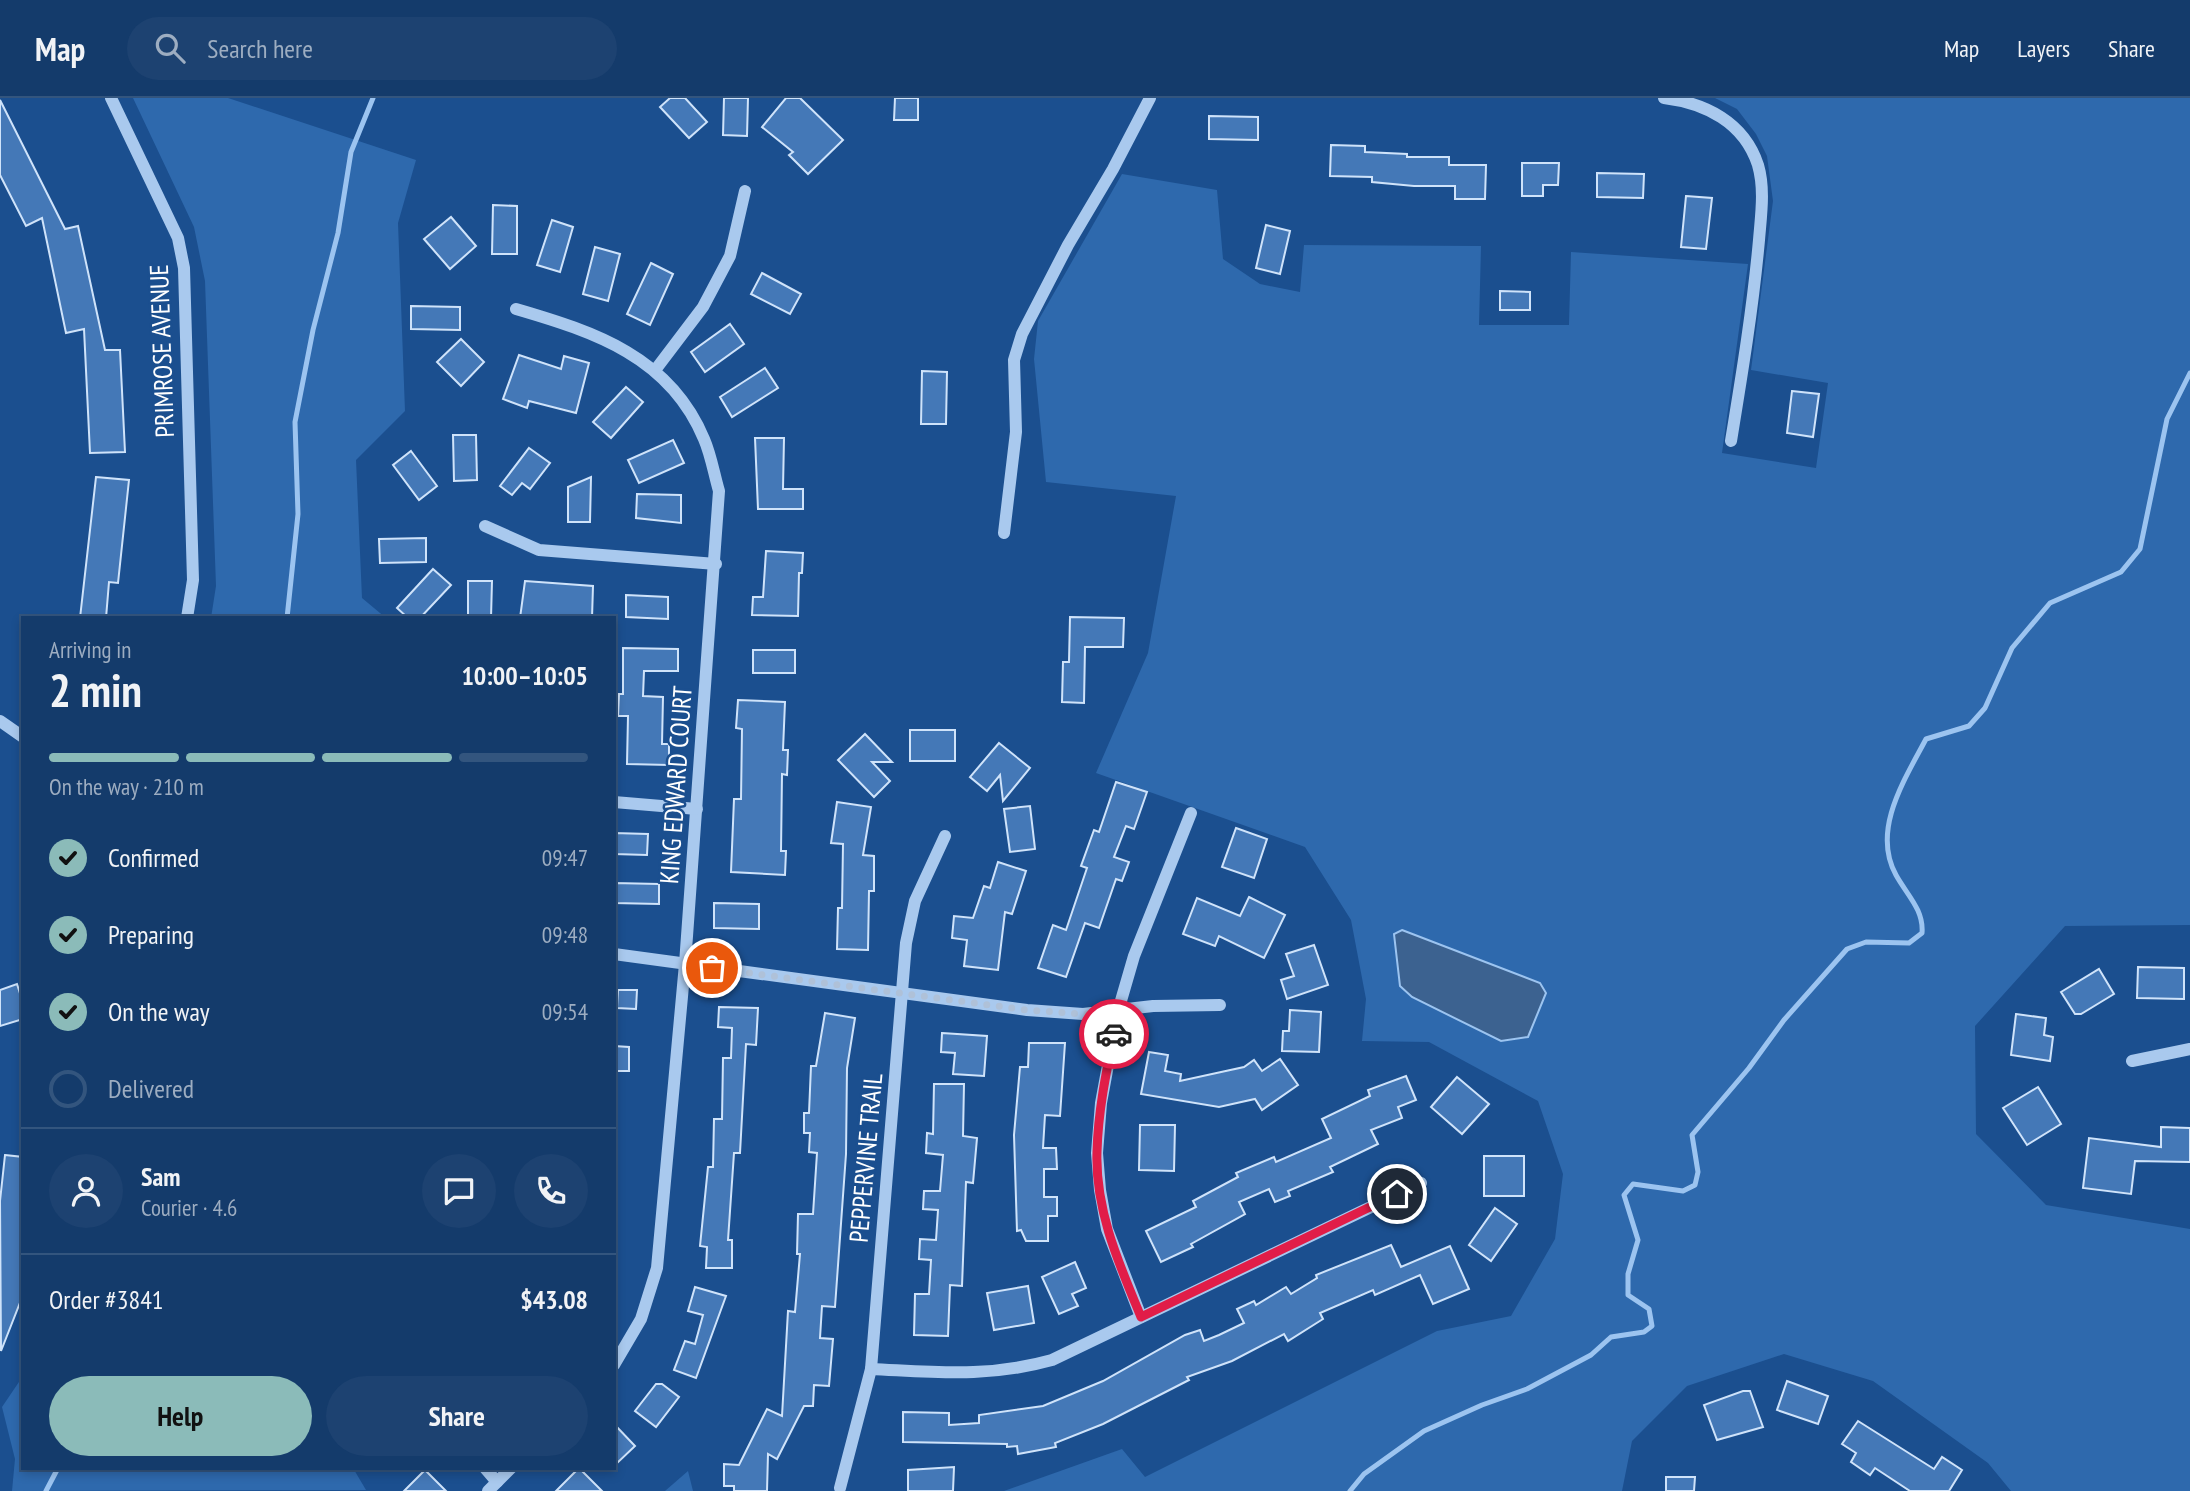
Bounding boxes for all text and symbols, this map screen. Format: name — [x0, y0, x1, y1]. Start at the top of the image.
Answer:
search box — [127, 17, 617, 80]
text: Map — [35, 27, 85, 70]
icon: search — [151, 29, 189, 67]
text: Search here — [207, 32, 313, 65]
text: Map — [1944, 33, 1979, 64]
text: Layers — [2017, 33, 2070, 64]
text: Share — [2108, 33, 2155, 64]
street label: PRIMROSE AVENUE — [142, 264, 181, 438]
text: Arriving in — [49, 635, 131, 664]
text: 10:00–10:05 — [461, 659, 588, 692]
text: 2 min — [49, 660, 142, 720]
street label: KING EDWARD COURT — [652, 685, 699, 885]
text: On the way · 210 m — [49, 772, 204, 801]
icon: check — [49, 839, 87, 877]
text: Confirmed — [108, 841, 199, 874]
text: 09:47 — [542, 843, 588, 872]
icon: check — [49, 916, 87, 954]
text: Preparing — [108, 918, 194, 951]
text: 09:48 — [542, 920, 588, 949]
pin — [682, 938, 742, 998]
icon: bag — [693, 949, 731, 987]
icon: check — [49, 993, 87, 1031]
text: On the way — [108, 995, 210, 1028]
text: 09:54 — [542, 997, 588, 1026]
courier — [1079, 999, 1149, 1069]
icon: car — [1095, 1015, 1133, 1053]
text: Delivered — [108, 1072, 194, 1105]
street label: PEPPERVINE TRAIL — [842, 1072, 889, 1244]
button: person — [49, 1154, 123, 1228]
button: chat — [422, 1154, 496, 1228]
button: phone — [514, 1154, 588, 1228]
text: Sam — [141, 1160, 180, 1193]
pin — [1367, 1164, 1427, 1224]
icon: home — [1378, 1175, 1416, 1213]
text: Courier · 4.6 — [141, 1193, 237, 1222]
text: Order #3841 — [49, 1283, 164, 1316]
text: $43.08 — [520, 1283, 588, 1316]
button: Help — [49, 1376, 312, 1456]
button: Share — [326, 1376, 588, 1456]

